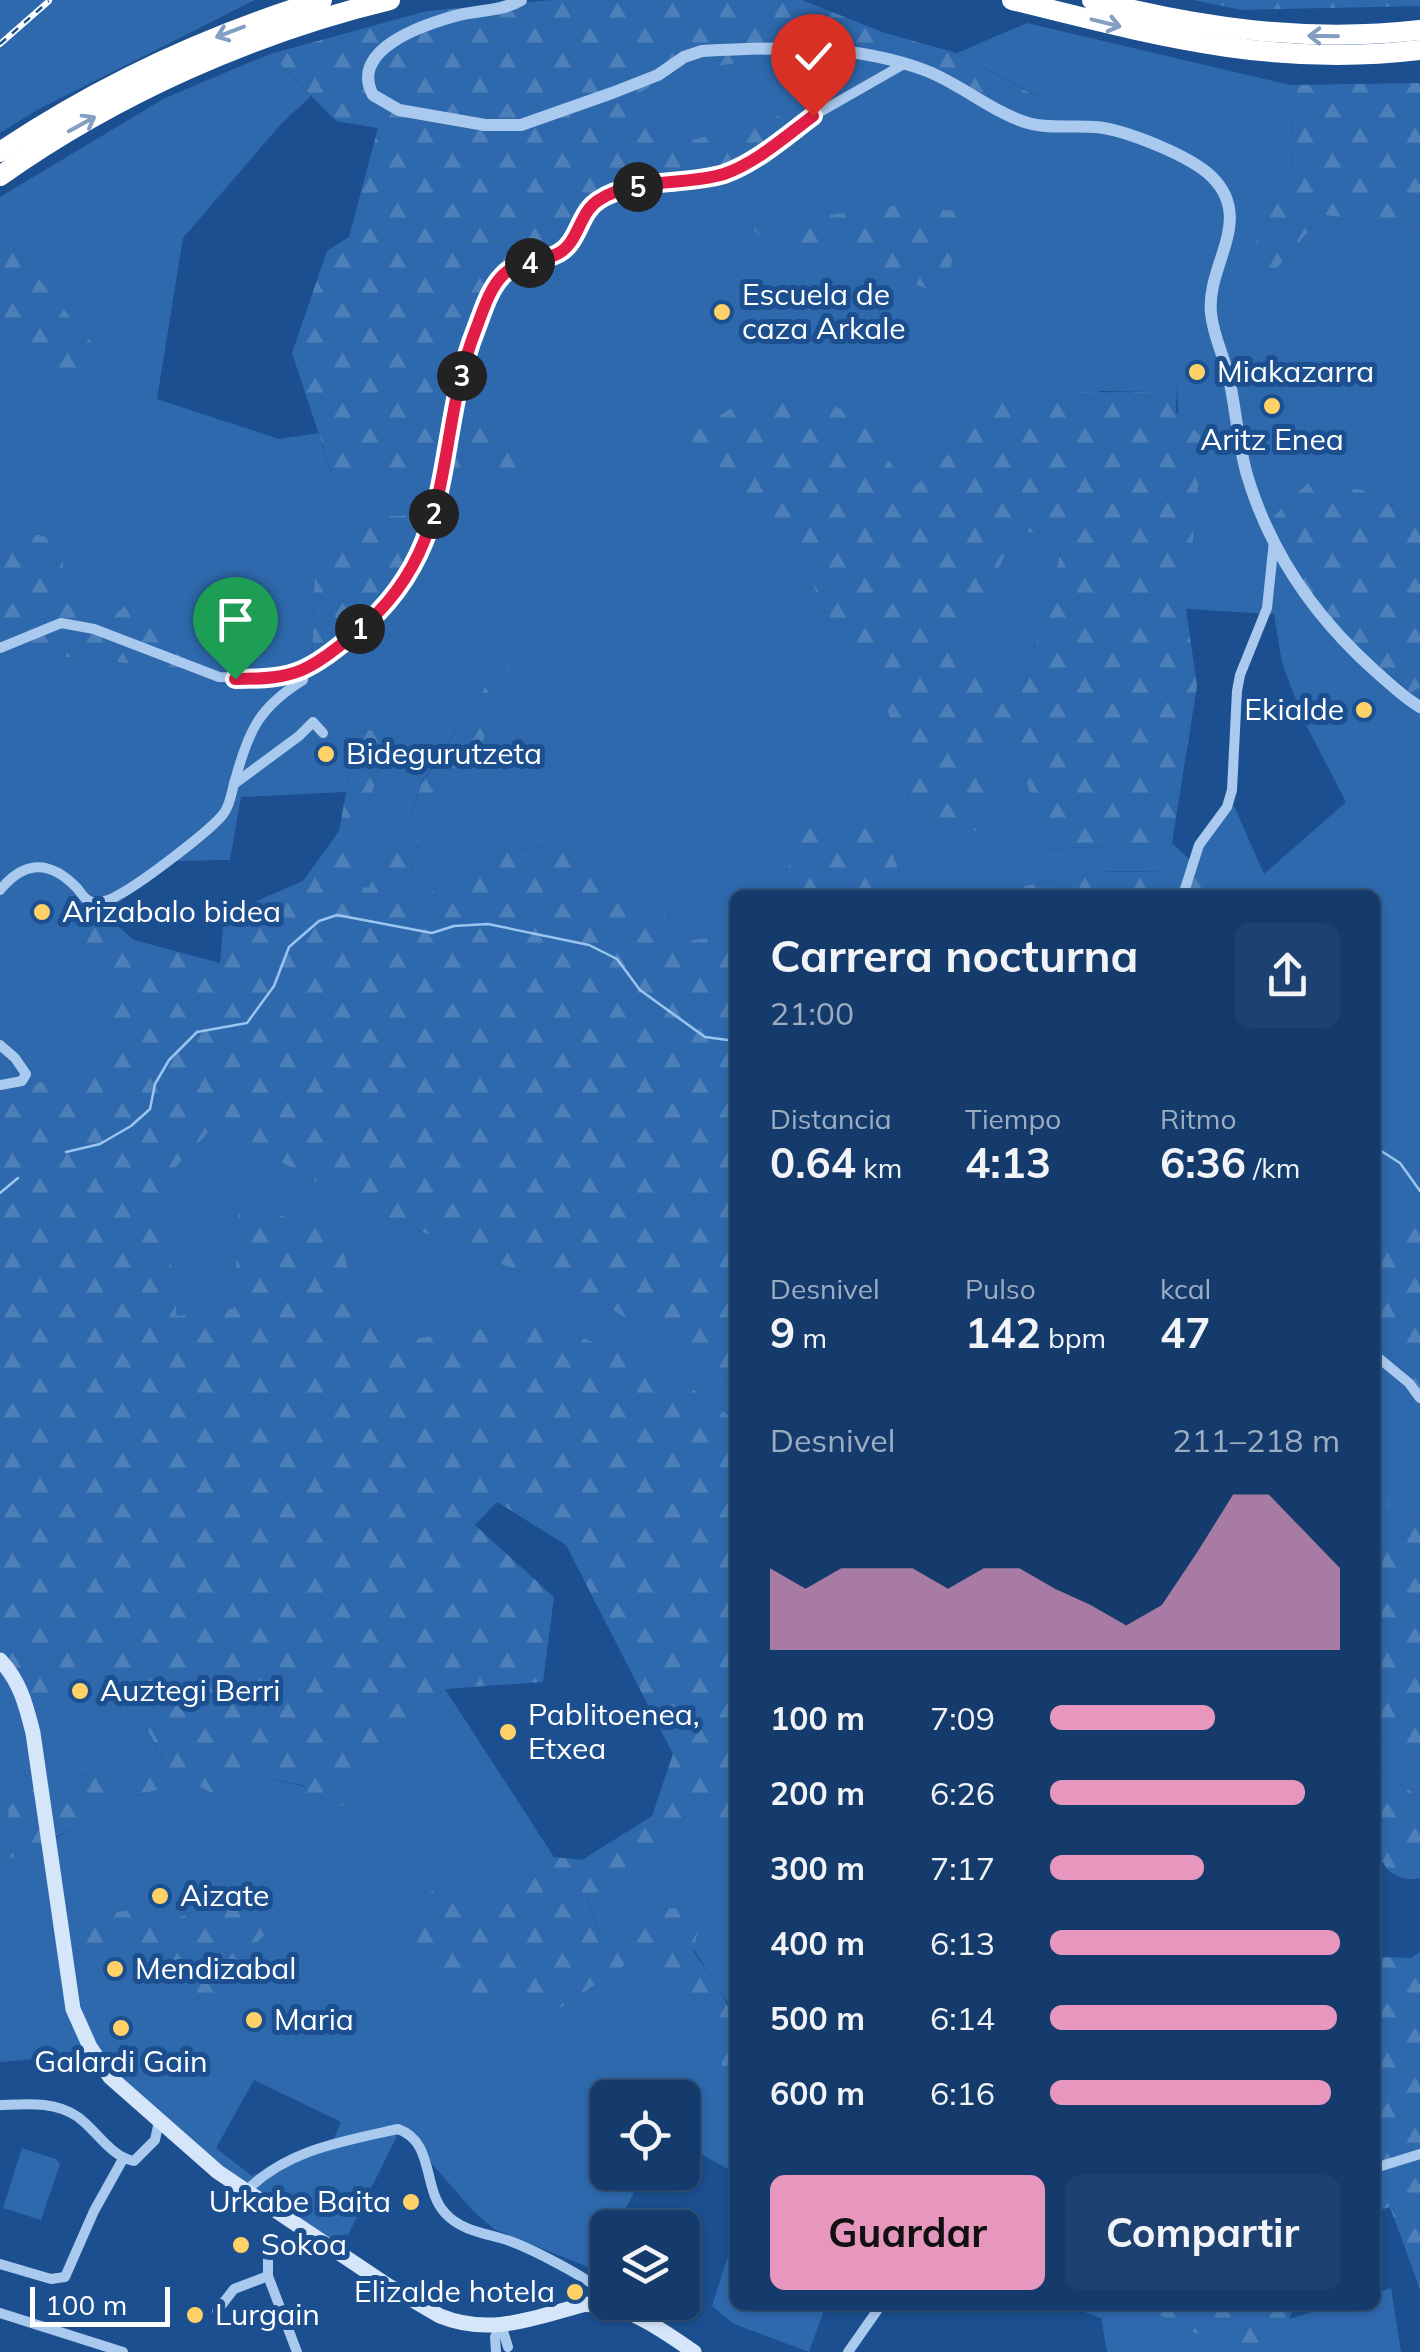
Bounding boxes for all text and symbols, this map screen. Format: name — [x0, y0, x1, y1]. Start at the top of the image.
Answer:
pin — [771, 14, 856, 117]
one-way arrow — [1090, 15, 1121, 34]
one-way arrow — [216, 24, 247, 42]
one-way arrow — [1307, 26, 1340, 46]
icon: check — [786, 29, 841, 84]
one-way arrow — [67, 113, 97, 133]
pin: 5 — [613, 162, 663, 212]
text: 5 — [630, 169, 646, 204]
pin: 4 — [505, 238, 555, 288]
text: 4 — [522, 245, 538, 280]
place label: Escuela de caza Arkale — [742, 275, 906, 347]
marker: Escuela de caza Arkale — [711, 301, 733, 323]
pin: 3 — [437, 351, 487, 401]
place label: Miakazarra — [1217, 352, 1374, 390]
text: 3 — [454, 358, 470, 393]
marker: Miakazarra — [1186, 361, 1208, 383]
marker: Aritz Enea — [1261, 395, 1283, 417]
place label: Aritz Enea — [1200, 420, 1344, 458]
pin: 2 — [409, 489, 459, 539]
text: 2 — [426, 496, 442, 531]
pin — [193, 577, 278, 680]
icon: arrive — [208, 592, 263, 647]
pin: 1 — [335, 604, 385, 654]
text: 1 — [352, 611, 368, 646]
place label: Ekialde — [1244, 690, 1344, 728]
marker: Ekialde — [1353, 699, 1375, 721]
place label: Bidegurutzeta — [346, 734, 542, 772]
marker: Bidegurutzeta — [315, 743, 337, 765]
place label: Arizabalo bidea — [62, 892, 281, 930]
marker: Arizabalo bidea — [31, 901, 53, 923]
button: share — [1235, 923, 1340, 1028]
text: Carrera nocturna — [770, 927, 1138, 983]
text: 21:00 — [770, 993, 854, 1033]
text: Distancia — [770, 1101, 892, 1136]
text: Tiempo — [965, 1101, 1061, 1136]
text: Ritmo — [1160, 1101, 1236, 1136]
text: 0.64 — [770, 1136, 856, 1189]
text: 4:13 — [965, 1136, 1051, 1189]
text: 6:36 — [1160, 1136, 1246, 1189]
text: km — [856, 1150, 902, 1185]
text: /km — [1246, 1150, 1300, 1185]
text: Desnivel — [770, 1271, 880, 1306]
text: Pulso — [965, 1271, 1036, 1306]
text: kcal — [1160, 1271, 1211, 1306]
text: 9 — [770, 1306, 795, 1359]
text: 142 — [965, 1306, 1041, 1359]
text: 47 — [1160, 1306, 1210, 1359]
text: m — [795, 1320, 827, 1355]
text: bpm — [1041, 1320, 1106, 1355]
text: Desnivel — [770, 1420, 895, 1460]
text: 211–218 m — [1172, 1420, 1340, 1460]
place label: Auztegi Berri — [100, 1671, 280, 1709]
marker: Auztegi Berri — [69, 1680, 91, 1702]
place label: Pablitoenea, Etxea — [528, 1695, 700, 1767]
text: 100 m — [770, 1698, 865, 1738]
text: 7:09 — [930, 1698, 995, 1738]
marker: Pablitoenea, Etxea — [497, 1721, 519, 1743]
text: 200 m — [770, 1773, 865, 1813]
text: 6:26 — [930, 1773, 995, 1813]
text: 300 m — [770, 1848, 865, 1888]
text: 7:17 — [930, 1848, 995, 1888]
place label: Aizate — [180, 1876, 269, 1914]
marker: Aizate — [149, 1885, 171, 1907]
text: 400 m — [770, 1923, 865, 1963]
text: 6:13 — [930, 1923, 995, 1963]
place label: Mendizabal — [135, 1949, 296, 1987]
marker: Mendizabal — [104, 1958, 126, 1980]
text: 500 m — [770, 1998, 865, 2038]
text: 6:14 — [930, 1998, 995, 2038]
place label: Maria — [274, 2000, 354, 2038]
marker: Maria — [243, 2009, 265, 2031]
marker: Galardi Gain — [110, 2017, 132, 2039]
place label: Galardi Gain — [34, 2042, 208, 2080]
text: 600 m — [770, 2073, 865, 2113]
text: 6:16 — [930, 2073, 995, 2113]
map controls — [590, 2080, 700, 2320]
button: locate — [590, 2080, 700, 2190]
button: Guardar — [770, 2175, 1045, 2290]
button: Compartir — [1065, 2175, 1340, 2290]
place label: Urkabe Baita — [209, 2182, 391, 2220]
marker: Urkabe Baita — [400, 2191, 422, 2213]
button: layers — [590, 2210, 700, 2320]
place label: Sokoa — [261, 2225, 347, 2263]
marker: Sokoa — [230, 2234, 252, 2256]
place label: Elizalde hotela — [354, 2272, 555, 2310]
marker: Elizalde hotela — [564, 2281, 586, 2303]
scale bar — [30, 2282, 170, 2326]
text: 100 m — [45, 2287, 127, 2322]
place label: Lurgain — [215, 2295, 320, 2333]
marker: Lurgain — [184, 2304, 206, 2326]

